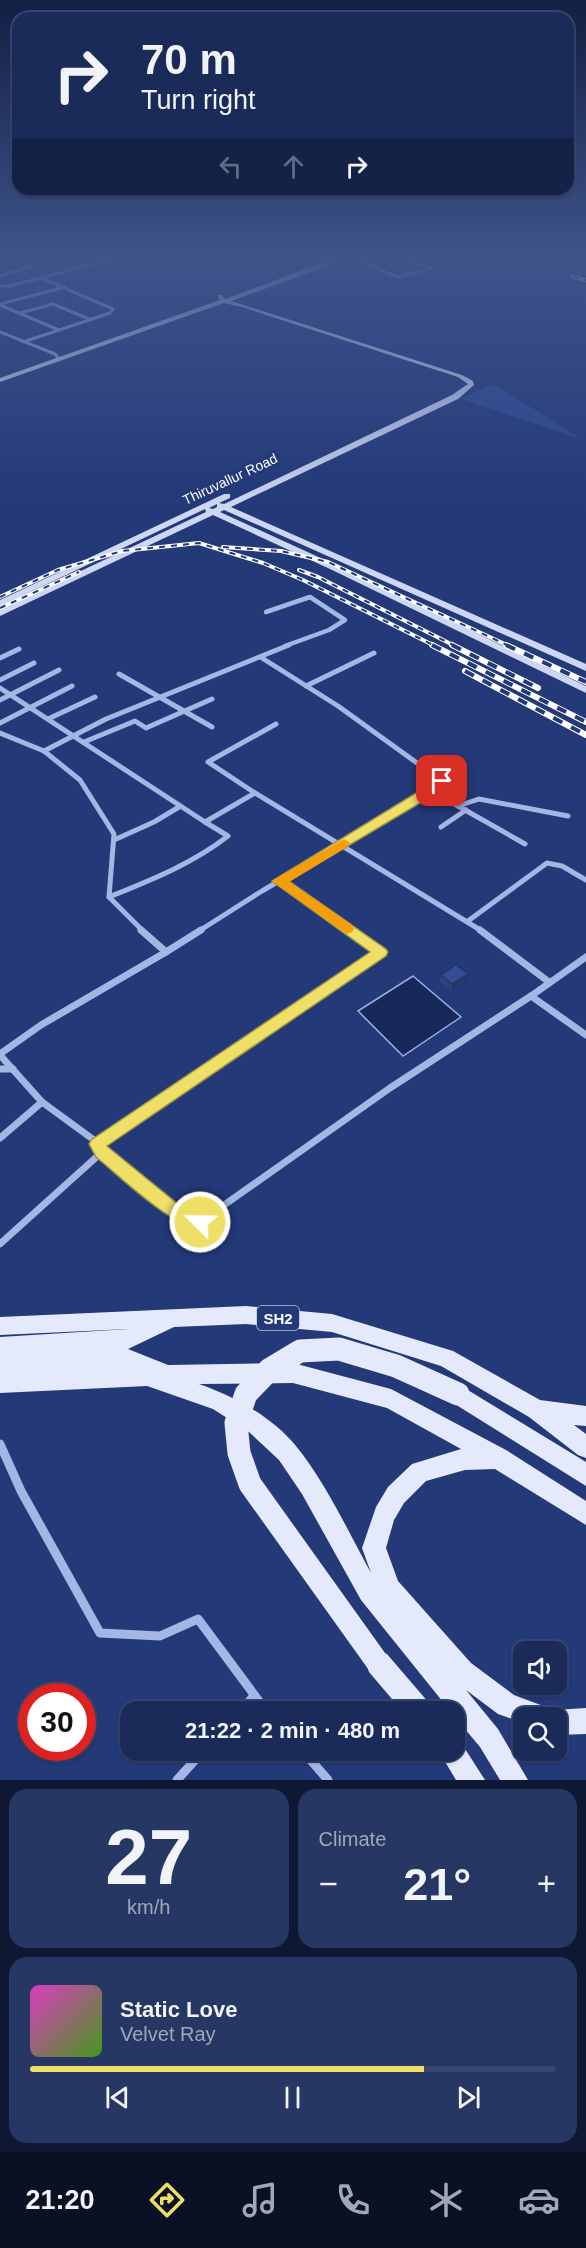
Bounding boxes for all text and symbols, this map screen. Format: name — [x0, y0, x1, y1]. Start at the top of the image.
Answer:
icon: right — [42, 36, 120, 114]
text: 70 m — [141, 36, 237, 83]
text: Turn right — [141, 85, 256, 115]
icon: left — [214, 150, 247, 183]
icon: ahead — [277, 150, 310, 183]
icon: right — [340, 150, 373, 183]
street label: Thiruvallur Road — [180, 450, 280, 508]
pin — [416, 755, 467, 806]
icon: arrive — [425, 764, 458, 797]
position arrow — [168, 1190, 232, 1254]
road number: SH2 — [257, 1306, 299, 1330]
map controls — [513, 1641, 567, 1761]
button: sound — [513, 1641, 567, 1695]
speed limit sign: 30 — [18, 1683, 96, 1761]
button: search — [513, 1707, 567, 1761]
text: 21:22 · 2 min · 480 m — [185, 1718, 400, 1743]
text: 27 — [105, 1813, 192, 1901]
text: Climate — [319, 1828, 386, 1850]
text: 21° — [403, 1859, 471, 1910]
text: − — [319, 1865, 338, 1902]
text: + — [537, 1865, 556, 1902]
text: km/h — [127, 1896, 170, 1918]
text: Static Love — [120, 1997, 237, 2022]
text: Velvet Ray — [120, 2023, 216, 2045]
icon: previous — [101, 2081, 134, 2114]
icon: pause — [276, 2081, 309, 2114]
icon: next — [452, 2081, 485, 2114]
icon: directions — [146, 2179, 188, 2221]
icon: music — [239, 2179, 281, 2221]
icon: phone — [332, 2179, 374, 2221]
icon: climate — [425, 2179, 467, 2221]
icon: car — [518, 2179, 560, 2221]
text: 21:20 — [26, 2185, 95, 2215]

